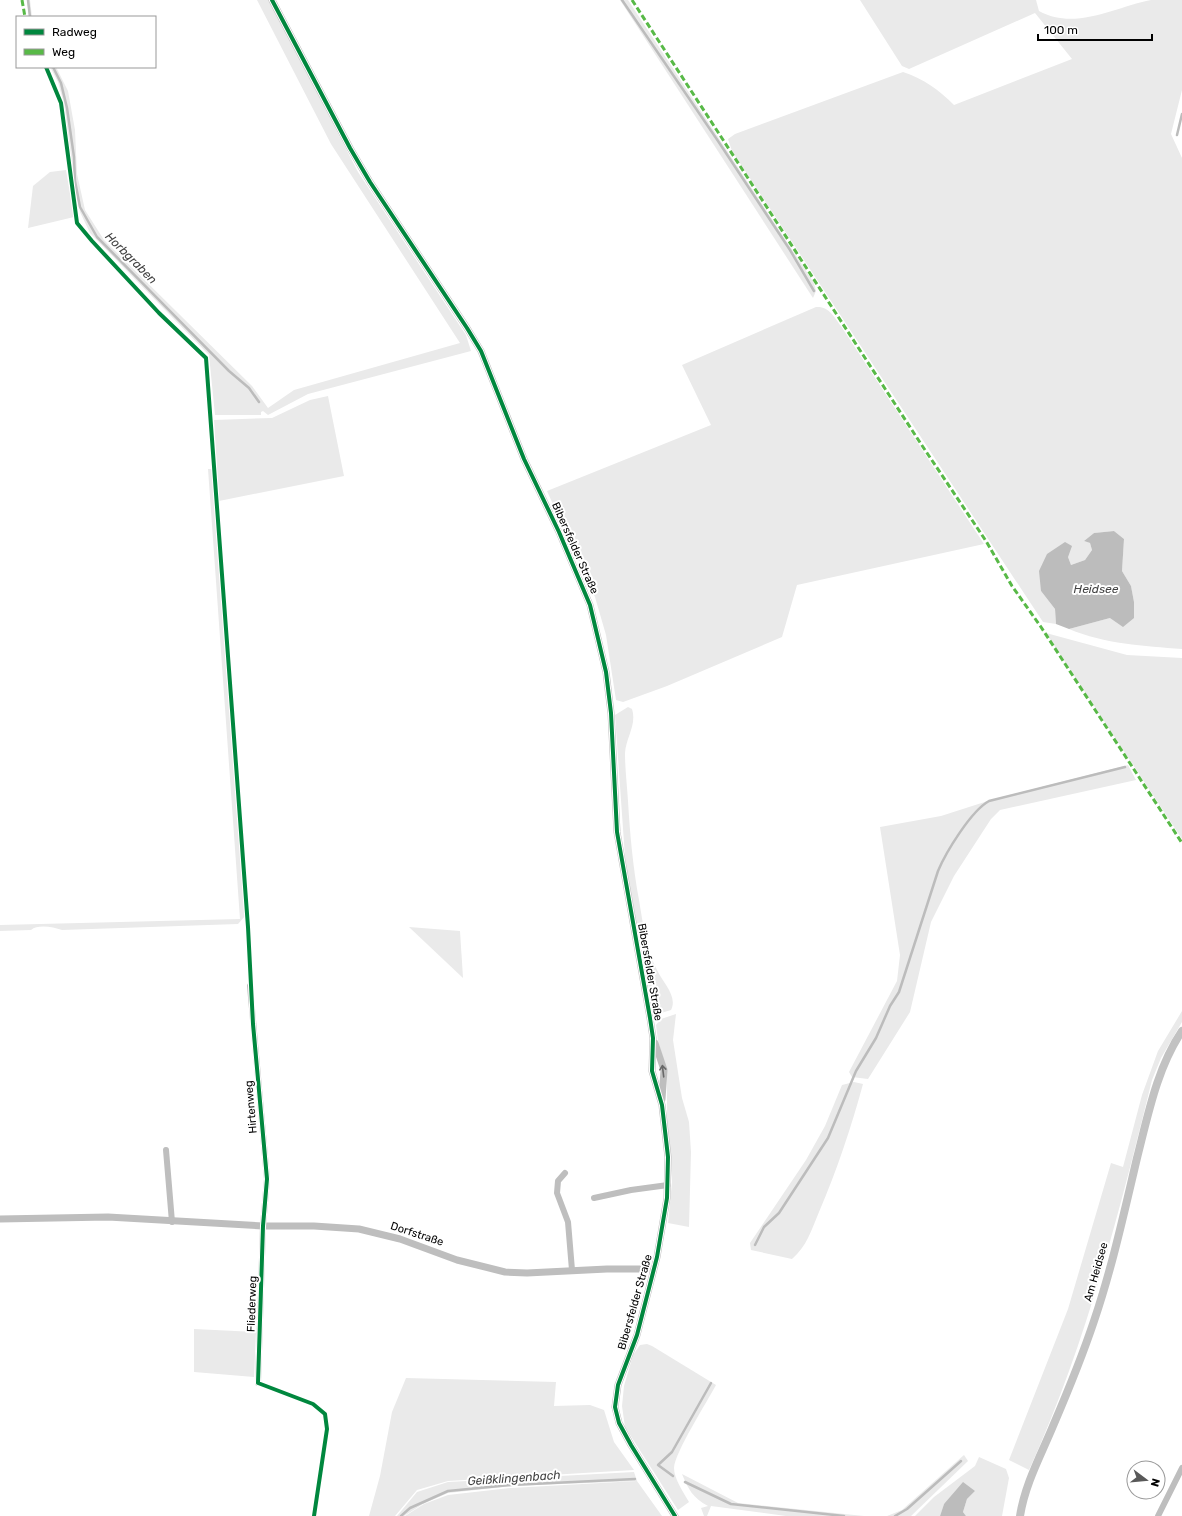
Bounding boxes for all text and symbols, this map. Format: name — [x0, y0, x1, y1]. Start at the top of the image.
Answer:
legend — [16, 16, 156, 68]
scale bar — [1038, 16, 1152, 42]
text: 100 m — [1044, 23, 1078, 37]
text: Radweg — [52, 25, 97, 39]
text: Weg — [52, 45, 75, 59]
water label: Horbgraben — [102, 229, 160, 287]
street label: Bibersfelder Straße — [549, 500, 601, 596]
water label: Heidsee — [1074, 582, 1119, 596]
street label: Bibersfelder Straße — [635, 922, 665, 1022]
one-way arrow — [659, 1064, 666, 1077]
street label: Hirtenweg — [242, 1080, 260, 1134]
street label: Dorfstraße — [389, 1219, 445, 1249]
street label: Am Heidsee — [1081, 1241, 1111, 1303]
street label: Bibersfelder Straße — [615, 1253, 655, 1351]
street label: Fliederweg — [245, 1276, 259, 1332]
north arrow — [1126, 1460, 1166, 1500]
water label: Geißklingenbach — [467, 1468, 561, 1488]
text: N — [1148, 1477, 1162, 1488]

